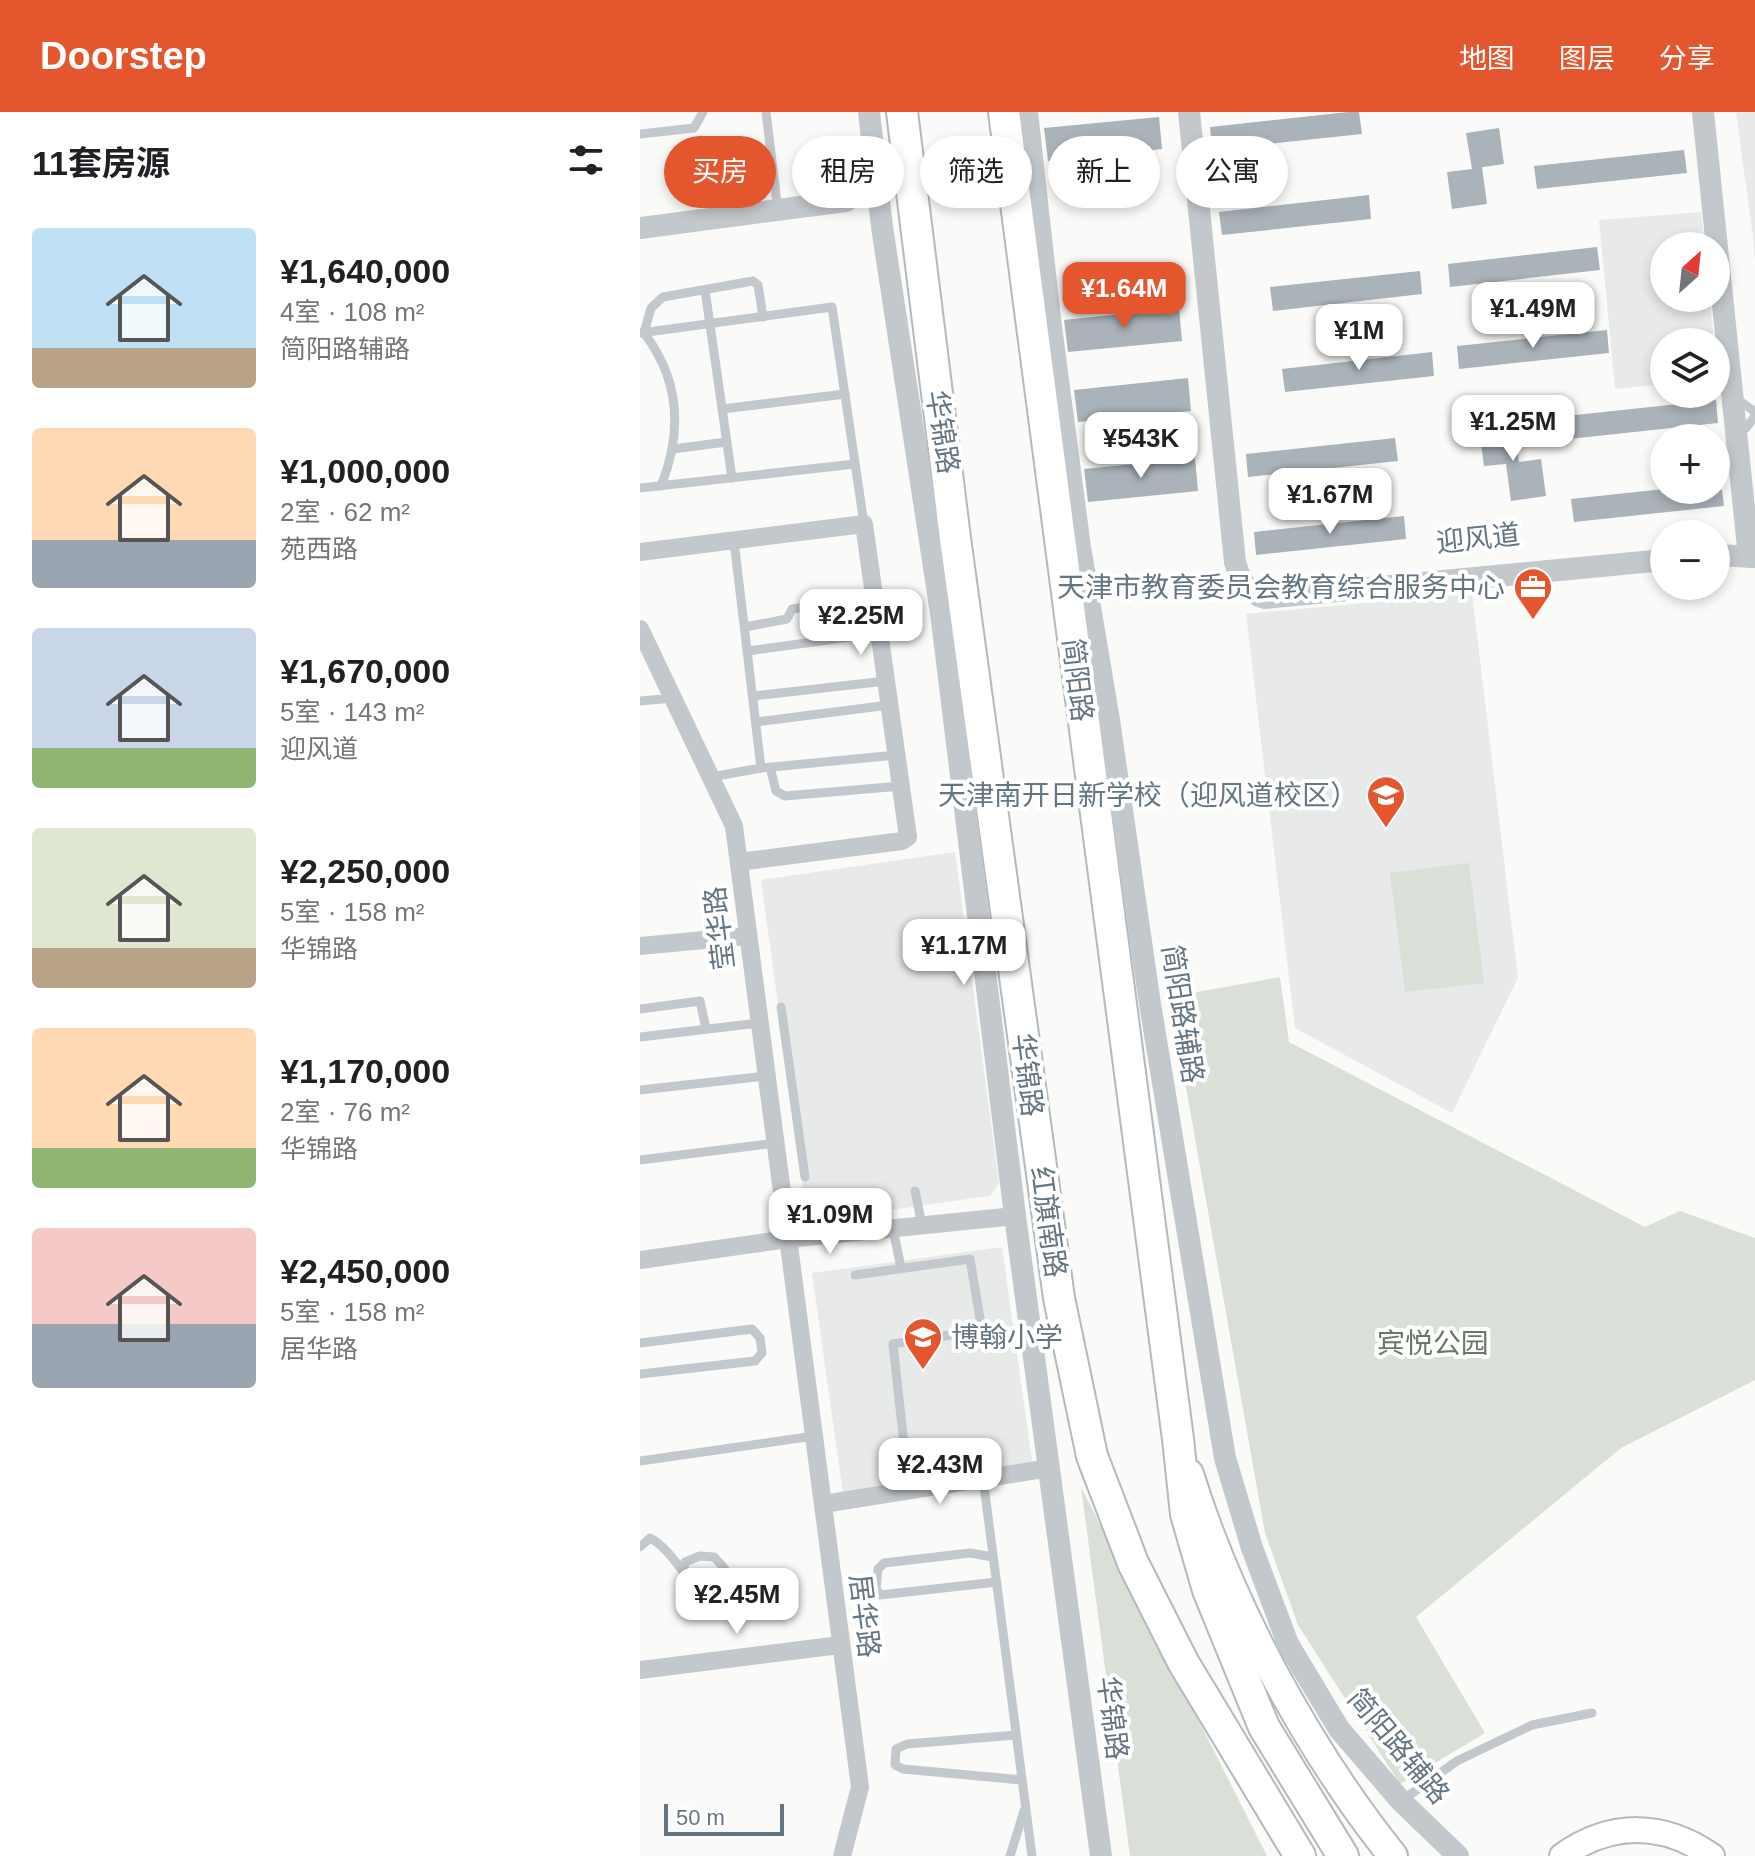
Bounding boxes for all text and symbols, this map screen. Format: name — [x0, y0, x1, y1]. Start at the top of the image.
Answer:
text: Doorstep — [40, 35, 207, 77]
text: 地图 — [1459, 43, 1515, 74]
text: 图层 — [1559, 43, 1615, 74]
text: 分享 — [1659, 43, 1715, 74]
chip: 买房 — [664, 136, 776, 208]
chip: 租房 — [792, 136, 904, 208]
chip: 筛选 — [920, 136, 1032, 208]
chip: 新上 — [1048, 136, 1160, 208]
chip: 公寓 — [1176, 136, 1288, 208]
icon: filters — [564, 138, 608, 182]
text: 11套房源 — [32, 144, 170, 182]
north arrow — [1650, 232, 1730, 312]
map controls — [1650, 232, 1730, 600]
text: ¥1,640,000 — [280, 252, 450, 290]
icon: home — [96, 260, 192, 356]
pin: ¥1.64M — [1059, 262, 1189, 330]
text: ¥1.64M — [1081, 273, 1167, 303]
pin: ¥1.49M — [1468, 282, 1598, 350]
text: ¥1.49M — [1490, 293, 1576, 323]
text: 4室 · 108 m² — [280, 297, 425, 327]
pin: ¥1M — [1320, 304, 1398, 372]
text: ¥1M — [1334, 315, 1384, 345]
button: layers — [1650, 328, 1730, 408]
text: 简阳路辅路 — [280, 334, 410, 364]
street label: 华锦路 — [921, 388, 964, 476]
pin: ¥1.25M — [1448, 395, 1578, 463]
text: ¥1.25M — [1470, 406, 1556, 436]
pin: ¥543K — [1085, 412, 1197, 480]
text: ¥543K — [1103, 423, 1179, 453]
button: + — [1650, 424, 1730, 504]
text: ¥1,000,000 — [280, 452, 450, 490]
icon: home — [96, 460, 192, 556]
pin: ¥1.67M — [1265, 468, 1395, 536]
text: ¥1.67M — [1287, 479, 1373, 509]
text: 2室 · 62 m² — [280, 497, 410, 527]
street label: 迎风道 — [1435, 519, 1521, 558]
button: − — [1650, 520, 1730, 600]
text: 苑西路 — [280, 534, 358, 564]
office icon: 天津市教育委员会教育综合服务中心 — [1512, 566, 1554, 621]
place label: 天津市教育委员会教育综合服务中心 — [1057, 572, 1505, 603]
pin: ¥2.25M — [796, 589, 926, 657]
text: ¥2.25M — [818, 600, 904, 630]
street label: 简阳路 — [1057, 636, 1098, 724]
text: ¥1,670,000 — [280, 652, 450, 690]
icon: home — [96, 660, 192, 756]
text: 5室 · 143 m² — [280, 697, 425, 727]
text: 迎风道 — [280, 734, 358, 764]
school or university icon: 天津南开日新学校（迎风道校区） — [1365, 774, 1407, 829]
place label: 天津南开日新学校（迎风道校区） — [938, 780, 1358, 811]
text: ¥2,250,000 — [280, 852, 450, 890]
icon: home — [96, 860, 192, 956]
street label: 莹华路 — [699, 884, 740, 972]
text: 5室 · 158 m² — [280, 897, 425, 927]
pin: ¥1.17M — [899, 919, 1029, 987]
text: ¥1.17M — [921, 930, 1007, 960]
text: 华锦路 — [280, 934, 358, 964]
street label: 简阳路辅路 — [1156, 943, 1209, 1086]
street label: 华锦路 — [1007, 1031, 1048, 1119]
text: ¥1,170,000 — [280, 1052, 450, 1090]
icon: home — [96, 1060, 192, 1156]
text: 2室 · 76 m² — [280, 1097, 410, 1127]
text: 华锦路 — [280, 1134, 358, 1164]
street label: 红旗南路 — [1025, 1164, 1072, 1280]
pin: ¥1.09M — [765, 1188, 895, 1256]
text: ¥1.09M — [787, 1199, 873, 1229]
text: ¥2,450,000 — [280, 1252, 450, 1290]
icon: home — [96, 1260, 192, 1356]
text: 5室 · 158 m² — [280, 1297, 425, 1327]
school or university icon: 博翰小学 — [902, 1316, 944, 1371]
place label: 博翰小学 — [951, 1322, 1063, 1353]
park label: 宾悦公园 — [1377, 1328, 1489, 1359]
text: 居华路 — [280, 1334, 358, 1364]
pin: ¥2.43M — [875, 1438, 1005, 1506]
text: ¥2.43M — [897, 1449, 983, 1479]
pin: ¥2.45M — [672, 1568, 802, 1636]
street label: 居华路 — [844, 1572, 885, 1660]
text: ¥2.45M — [694, 1579, 780, 1609]
street label: 华锦路 — [1092, 1674, 1133, 1762]
street label: 简阳路辅路 — [1342, 1683, 1455, 1810]
scale bar — [664, 1800, 784, 1836]
text: 50 m — [676, 1805, 725, 1830]

